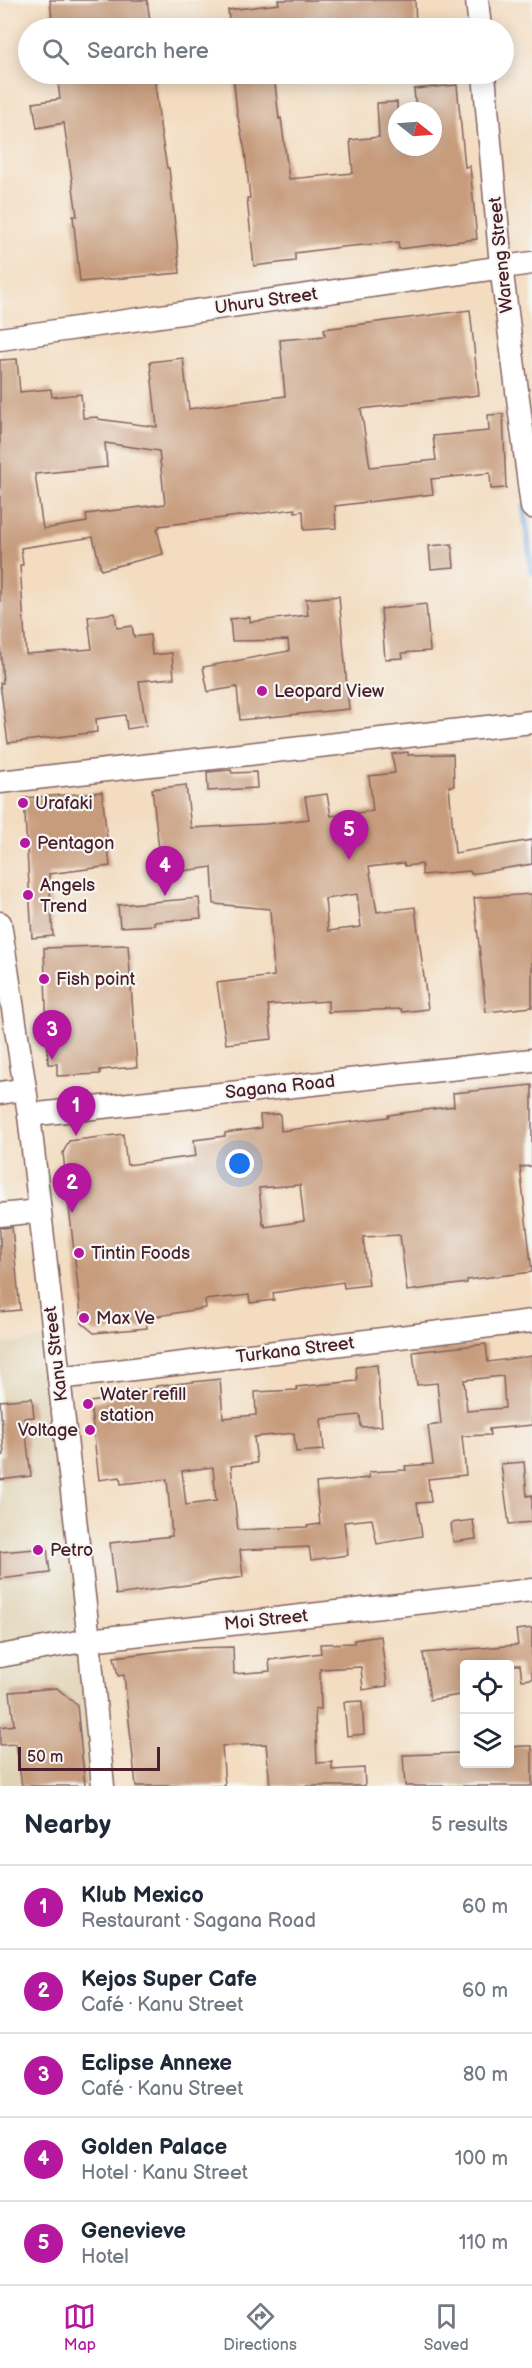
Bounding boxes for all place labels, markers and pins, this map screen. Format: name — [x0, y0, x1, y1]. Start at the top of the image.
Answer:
place label: Leopard View — [274, 681, 384, 702]
marker: Leopard View — [255, 684, 269, 698]
place label: Urafaki — [35, 793, 93, 814]
marker: Urafaki — [16, 796, 30, 810]
pin: 5 — [330, 810, 368, 860]
place label: Pentagon — [37, 833, 114, 854]
marker: Pentagon — [18, 836, 32, 850]
pin: 4 — [146, 846, 184, 896]
place label: Angels Trend — [40, 875, 95, 917]
marker: Angels Trend — [21, 888, 35, 902]
place label: Fish point — [56, 969, 136, 990]
marker: Fish point — [37, 972, 51, 986]
pin: 3 — [32, 1010, 72, 1060]
pin: 1 — [56, 1086, 96, 1136]
pin: 2 — [52, 1164, 92, 1213]
place label: Tintin Foods — [91, 1243, 190, 1264]
marker: Tintin Foods — [72, 1246, 86, 1260]
place label: Max Ve — [96, 1308, 155, 1329]
marker: Max Ve — [77, 1311, 91, 1325]
place label: Water refill station — [100, 1384, 186, 1426]
marker: Water refill station — [81, 1397, 95, 1411]
place label: Voltage — [18, 1420, 78, 1441]
marker: Voltage — [83, 1423, 97, 1437]
place label: Petro — [50, 1540, 93, 1561]
marker: Petro — [31, 1543, 45, 1557]

